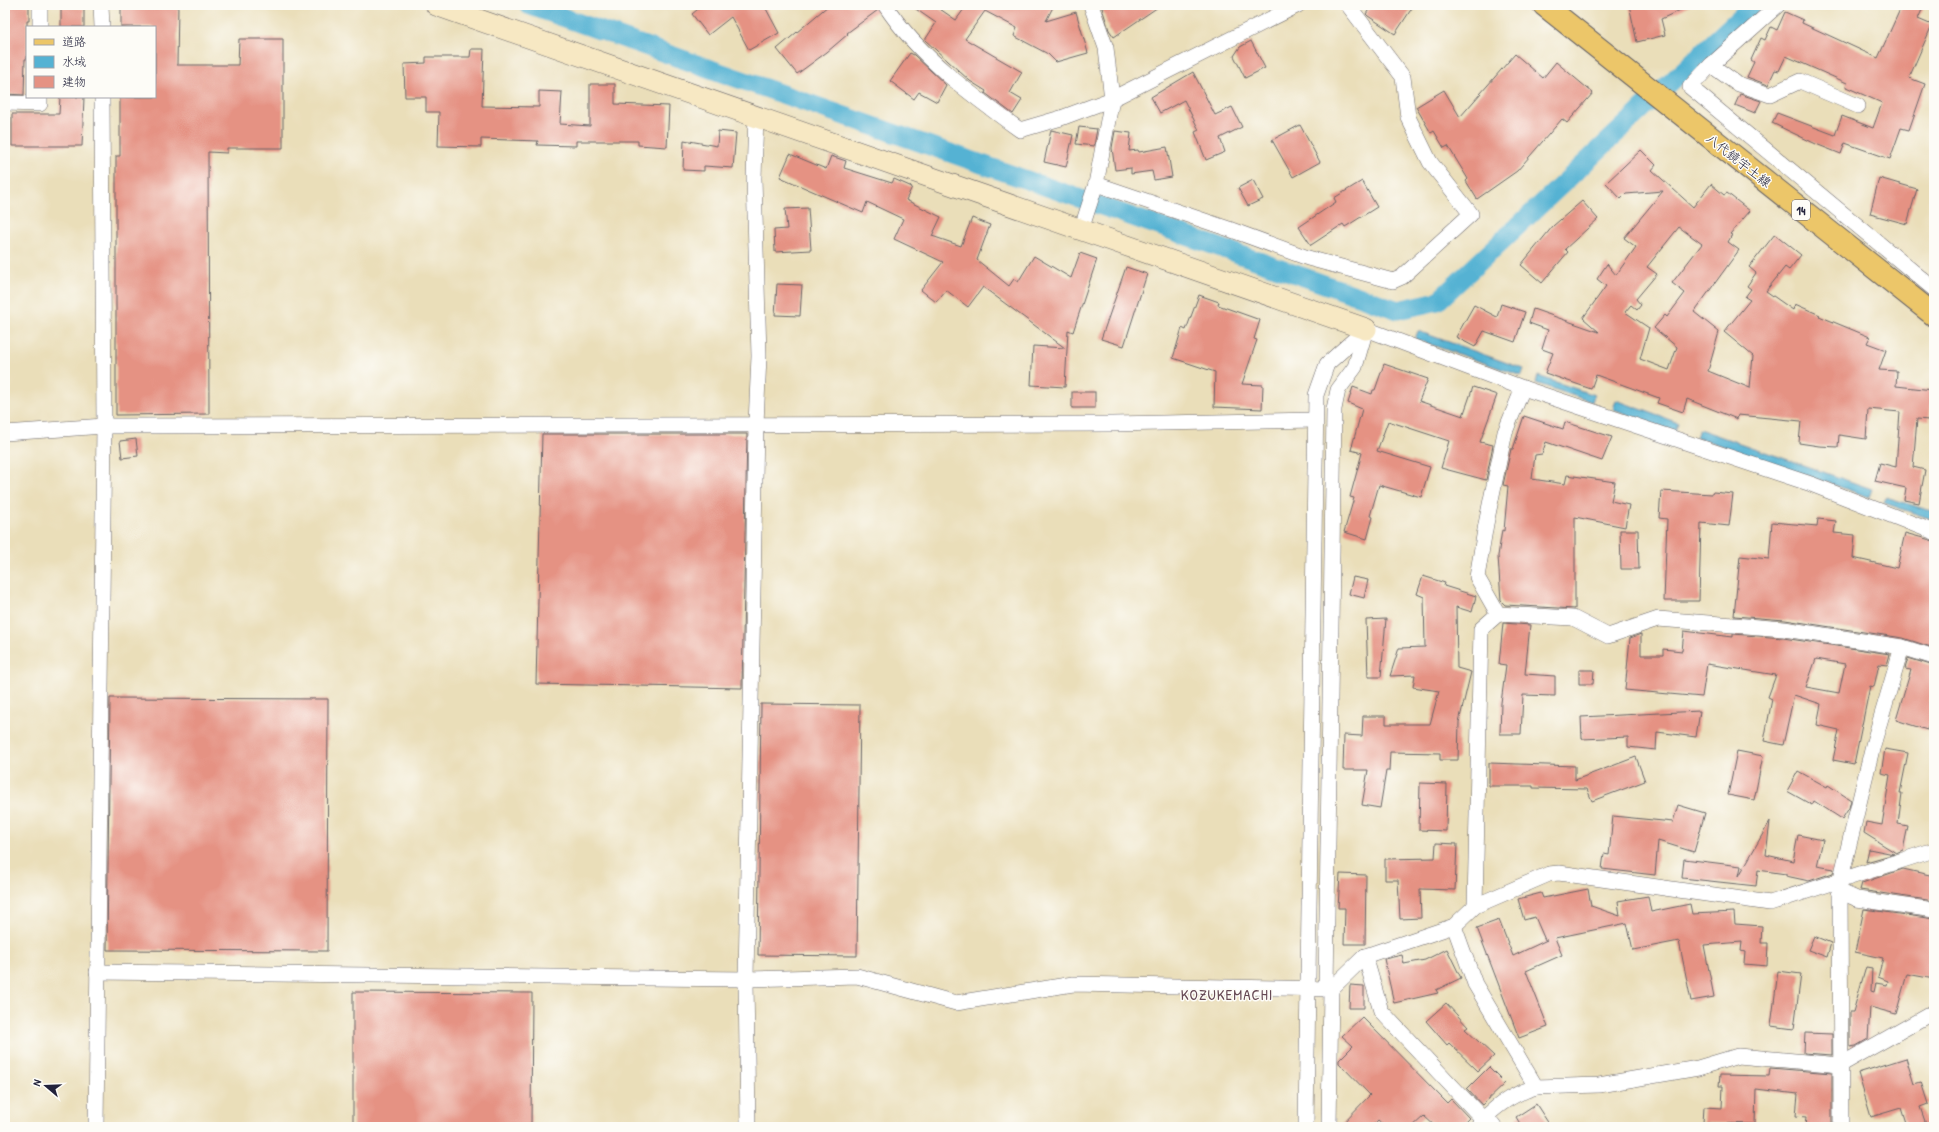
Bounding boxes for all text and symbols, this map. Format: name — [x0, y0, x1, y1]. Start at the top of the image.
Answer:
legend — [26, 26, 156, 98]
text: 道路 — [62, 33, 86, 50]
text: 水域 — [62, 53, 86, 70]
text: 建物 — [62, 73, 86, 90]
street label: 八代鏡宇土線 — [1703, 129, 1776, 192]
road number: 14 — [1792, 200, 1810, 220]
district label: KOZUKEMACHI — [1181, 984, 1273, 1005]
north arrow — [26, 1066, 66, 1106]
text: N — [29, 1078, 44, 1088]

